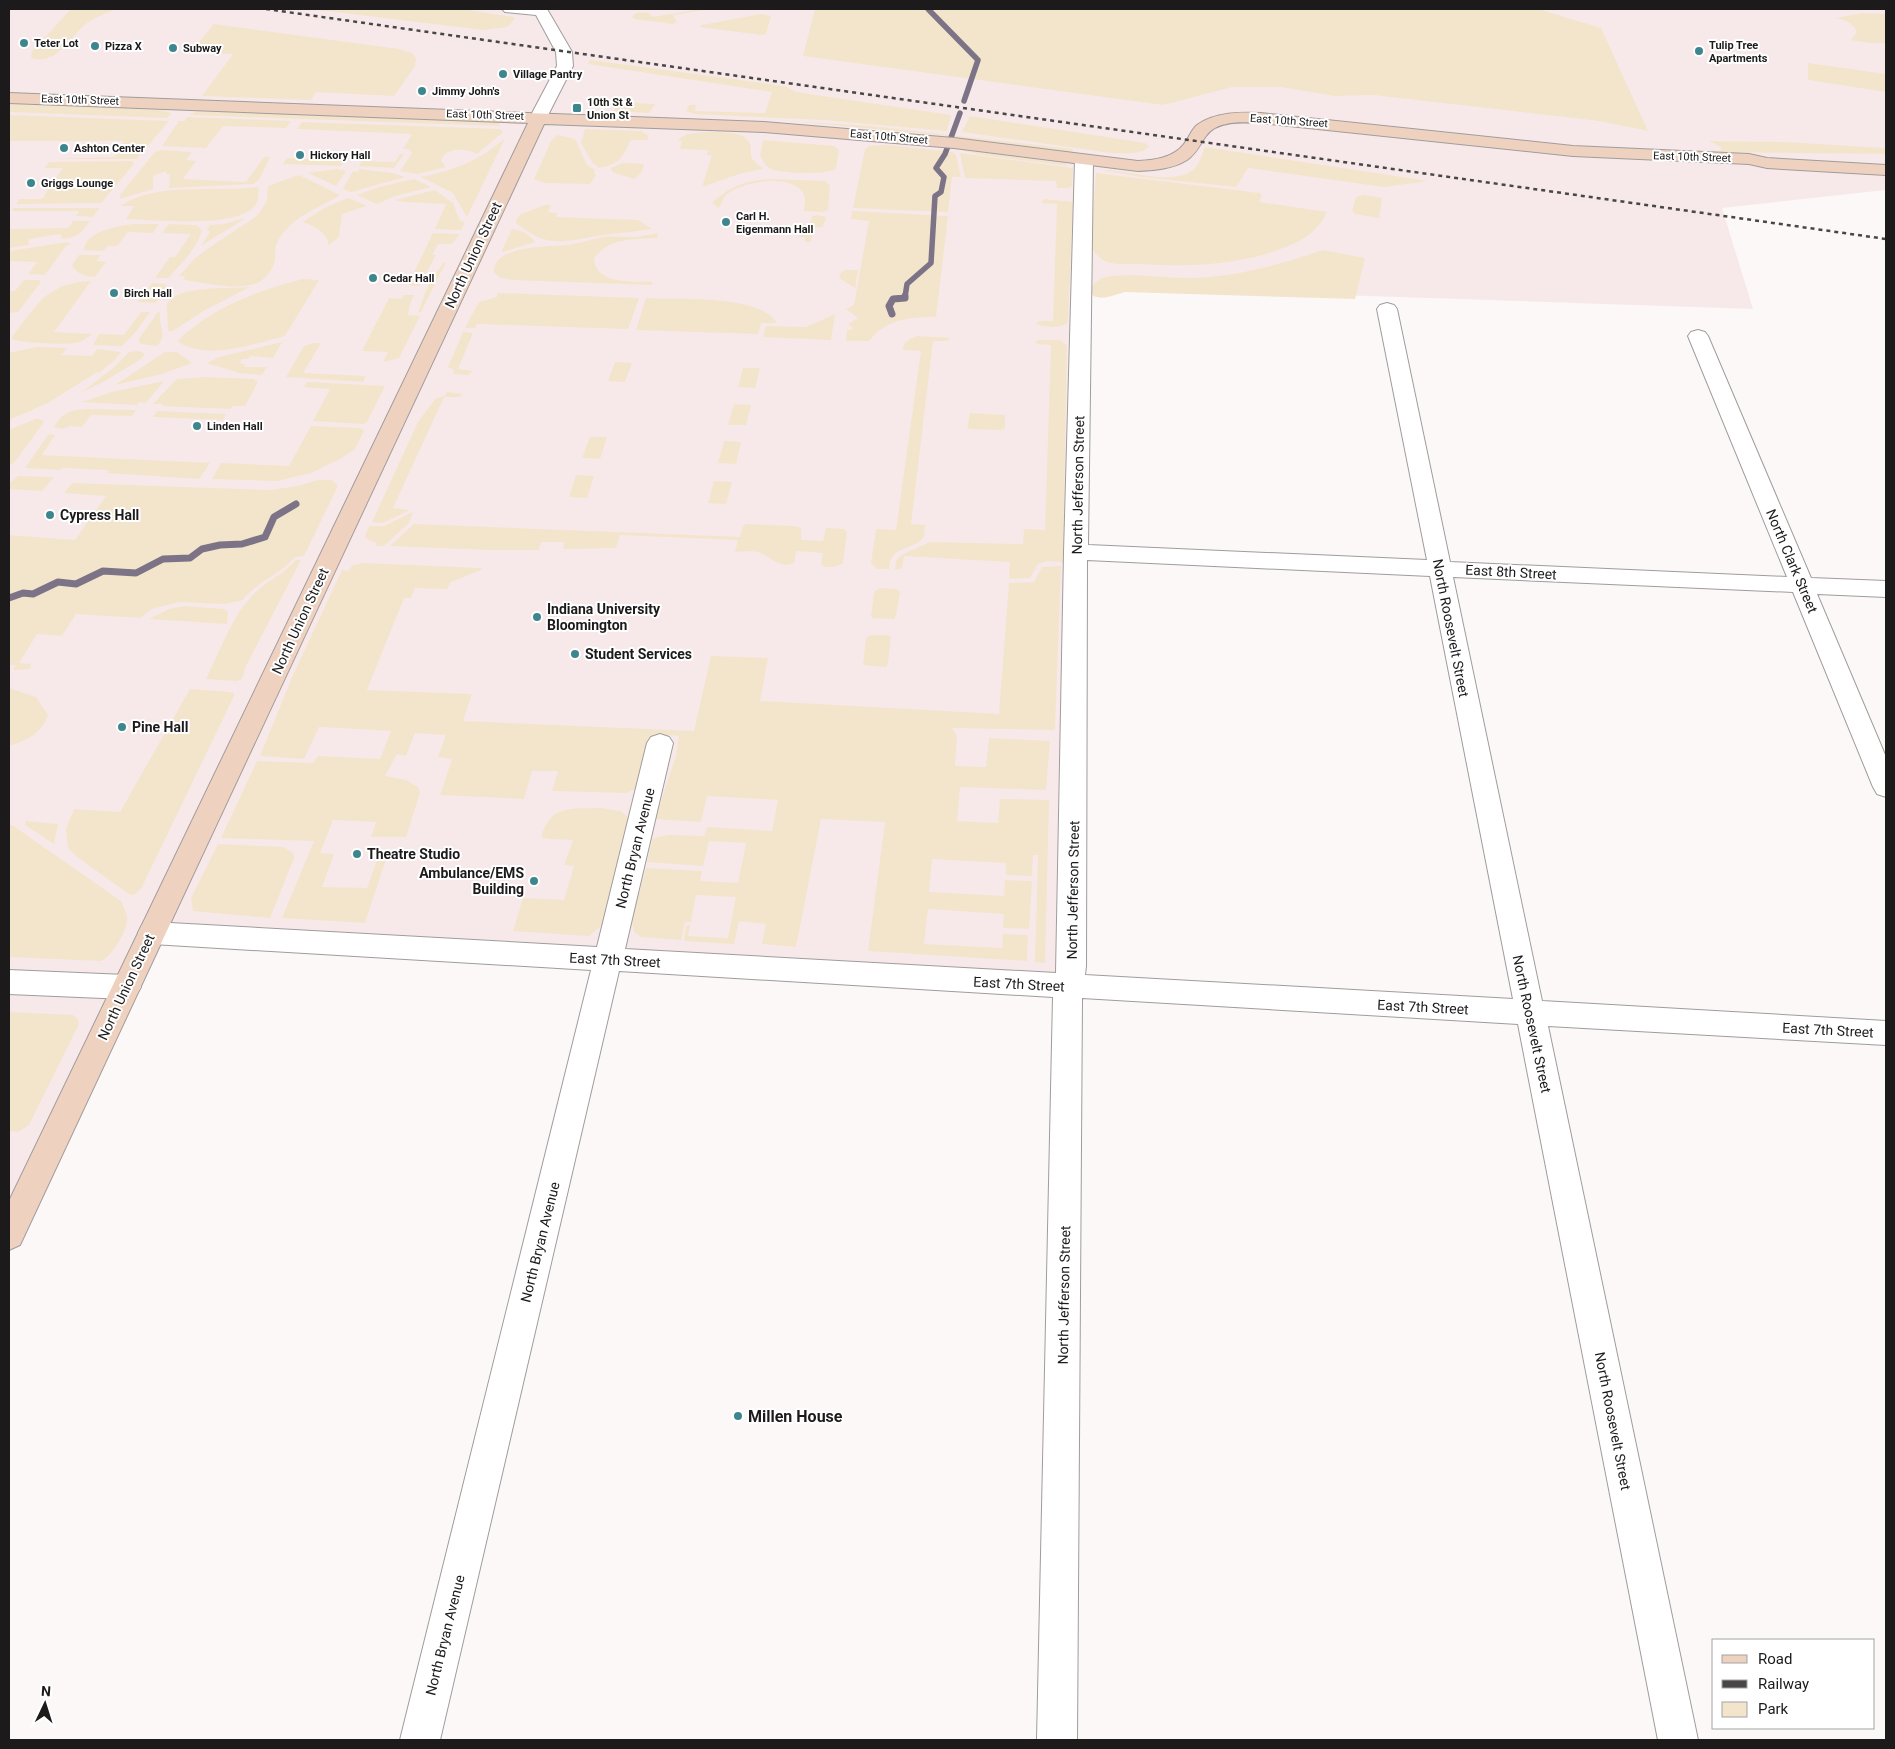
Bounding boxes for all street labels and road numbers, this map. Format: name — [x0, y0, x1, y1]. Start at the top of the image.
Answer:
street label: East 10th Street — [41, 92, 120, 108]
street label: East 10th Street — [446, 107, 525, 123]
street label: East 10th Street — [1250, 112, 1329, 130]
street label: East 10th Street — [850, 127, 929, 147]
street label: East 10th Street — [1653, 149, 1732, 165]
street label: North Union Street — [441, 199, 505, 311]
street label: North Jefferson Street — [1069, 415, 1087, 555]
street label: North Clark Street — [1763, 507, 1821, 616]
street label: North Roosevelt Street — [1430, 558, 1472, 699]
street label: East 8th Street — [1465, 562, 1557, 582]
street label: North Union Street — [268, 565, 332, 677]
street label: North Bryan Avenue — [612, 786, 658, 910]
street label: North Jefferson Street — [1064, 820, 1082, 960]
street label: North Union Street — [94, 931, 158, 1043]
street label: East 7th Street — [569, 950, 661, 970]
street label: North Roosevelt Street — [1510, 954, 1555, 1095]
street label: East 7th Street — [973, 974, 1065, 994]
street label: East 7th Street — [1377, 997, 1469, 1017]
street label: East 7th Street — [1782, 1020, 1874, 1040]
street label: North Bryan Avenue — [517, 1180, 563, 1304]
street label: North Jefferson Street — [1055, 1225, 1073, 1365]
street label: North Roosevelt Street — [1592, 1351, 1634, 1492]
street label: North Bryan Avenue — [422, 1573, 468, 1697]

